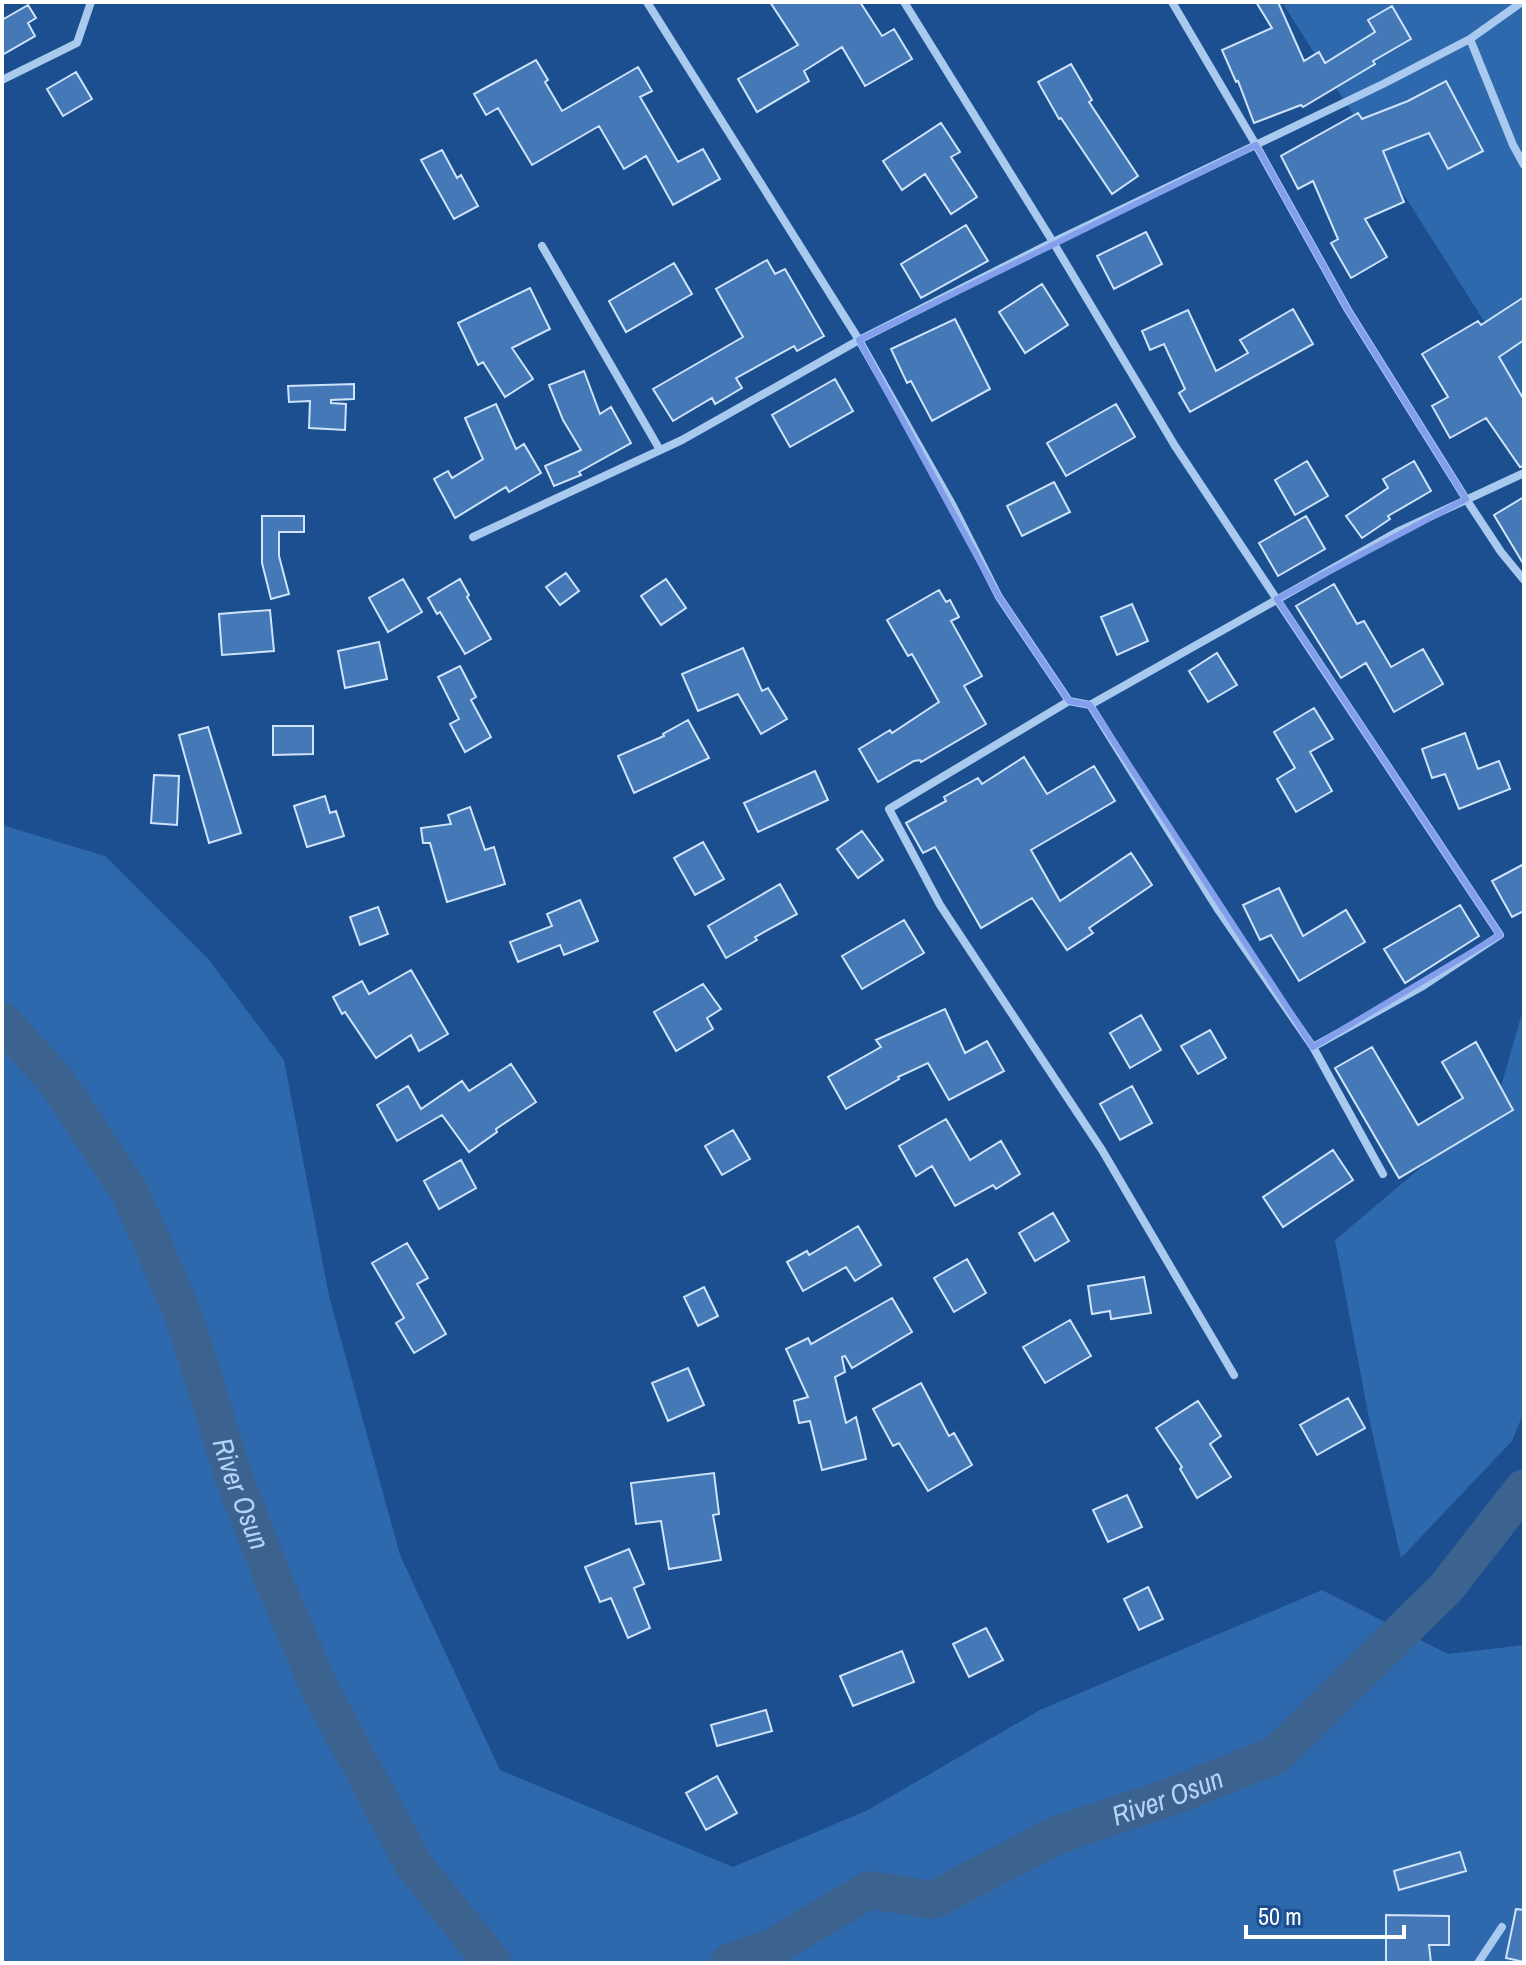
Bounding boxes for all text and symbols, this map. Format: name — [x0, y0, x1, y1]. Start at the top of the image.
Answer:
water label: River Osun — [204, 1433, 279, 1555]
water label: River Osun — [1107, 1759, 1229, 1835]
scale bar — [1246, 1889, 1404, 1939]
text: 50 m — [1258, 1900, 1302, 1932]

